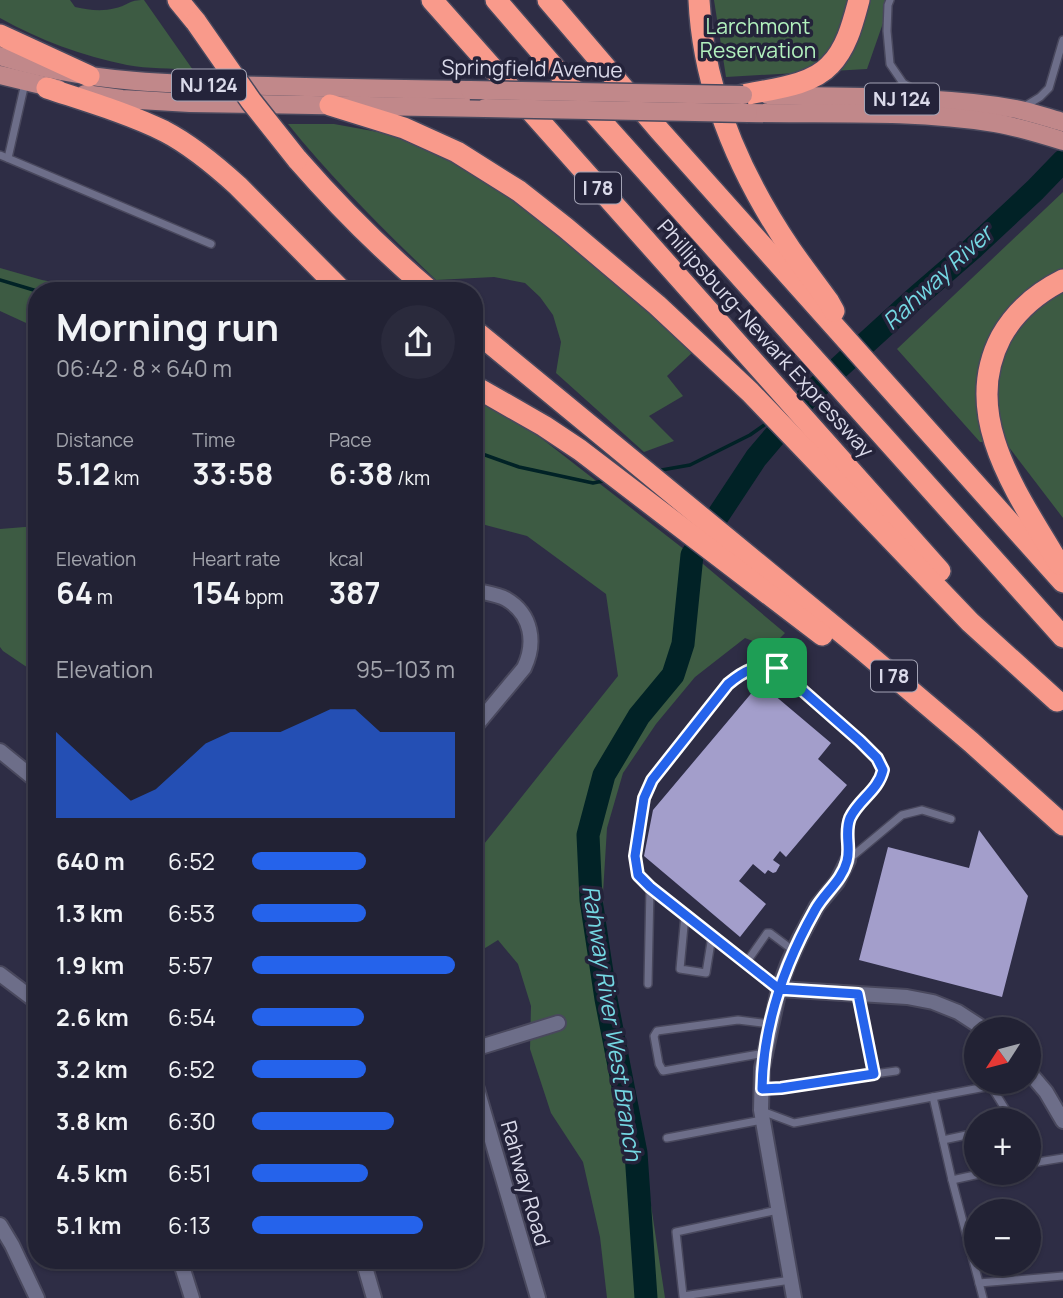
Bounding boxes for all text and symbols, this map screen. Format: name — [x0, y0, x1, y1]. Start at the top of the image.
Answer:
park label: Larchmont Reservation — [700, 12, 816, 64]
street label: Springfield Avenue — [441, 52, 623, 84]
road number: NJ 124 — [172, 69, 246, 100]
road number: NJ 124 — [865, 83, 939, 114]
road number: I 78 — [575, 172, 621, 204]
street label: Phillipsburg-Newark Expressway — [651, 213, 881, 463]
water label: Rahway River — [875, 216, 1001, 336]
text: Morning run — [56, 300, 279, 352]
button: share — [381, 305, 455, 379]
text: 06:42 · 8 × 640 m — [56, 352, 232, 384]
text: Distance — [56, 427, 134, 453]
text: Time — [192, 427, 235, 453]
text: Pace — [329, 427, 372, 453]
text: 5.12 — [56, 453, 110, 494]
text: 33:58 — [192, 453, 273, 494]
text: 6:38 — [329, 453, 393, 494]
text: km — [110, 465, 139, 491]
text: /km — [393, 465, 430, 491]
text: Elevation — [56, 546, 136, 572]
text: Heart rate — [192, 546, 280, 572]
text: kcal — [329, 546, 363, 572]
text: 64 — [56, 572, 93, 613]
text: 154 — [192, 572, 241, 613]
text: 387 — [329, 572, 380, 613]
text: m — [93, 584, 113, 610]
text: bpm — [241, 584, 284, 610]
pin — [747, 638, 807, 698]
icon: arrive — [758, 649, 796, 687]
text: Elevation — [56, 653, 153, 685]
text: 95–103 m — [356, 653, 455, 685]
road number: I 78 — [871, 660, 917, 692]
text: 640 m — [56, 845, 125, 877]
text: 6:52 — [168, 845, 215, 877]
water label: Rahway River West Branch — [575, 883, 651, 1164]
text: 1.3 km — [56, 897, 123, 929]
text: 6:53 — [168, 897, 215, 929]
text: 1.9 km — [56, 949, 124, 981]
text: 5:57 — [168, 949, 213, 981]
text: 2.6 km — [56, 1001, 129, 1033]
text: 6:54 — [168, 1001, 216, 1033]
north arrow — [964, 1017, 1041, 1094]
map controls — [964, 1017, 1041, 1276]
text: 3.2 km — [56, 1053, 128, 1085]
text: 6:52 — [168, 1053, 215, 1085]
text: 3.8 km — [56, 1105, 128, 1137]
text: 6:30 — [168, 1105, 216, 1137]
button: + — [964, 1108, 1041, 1185]
street label: Rahway Road — [495, 1117, 557, 1249]
text: 4.5 km — [56, 1157, 128, 1189]
text: 6:51 — [168, 1157, 211, 1189]
button: − — [964, 1199, 1041, 1276]
text: 5.1 km — [56, 1209, 121, 1241]
text: 6:13 — [168, 1209, 211, 1241]

